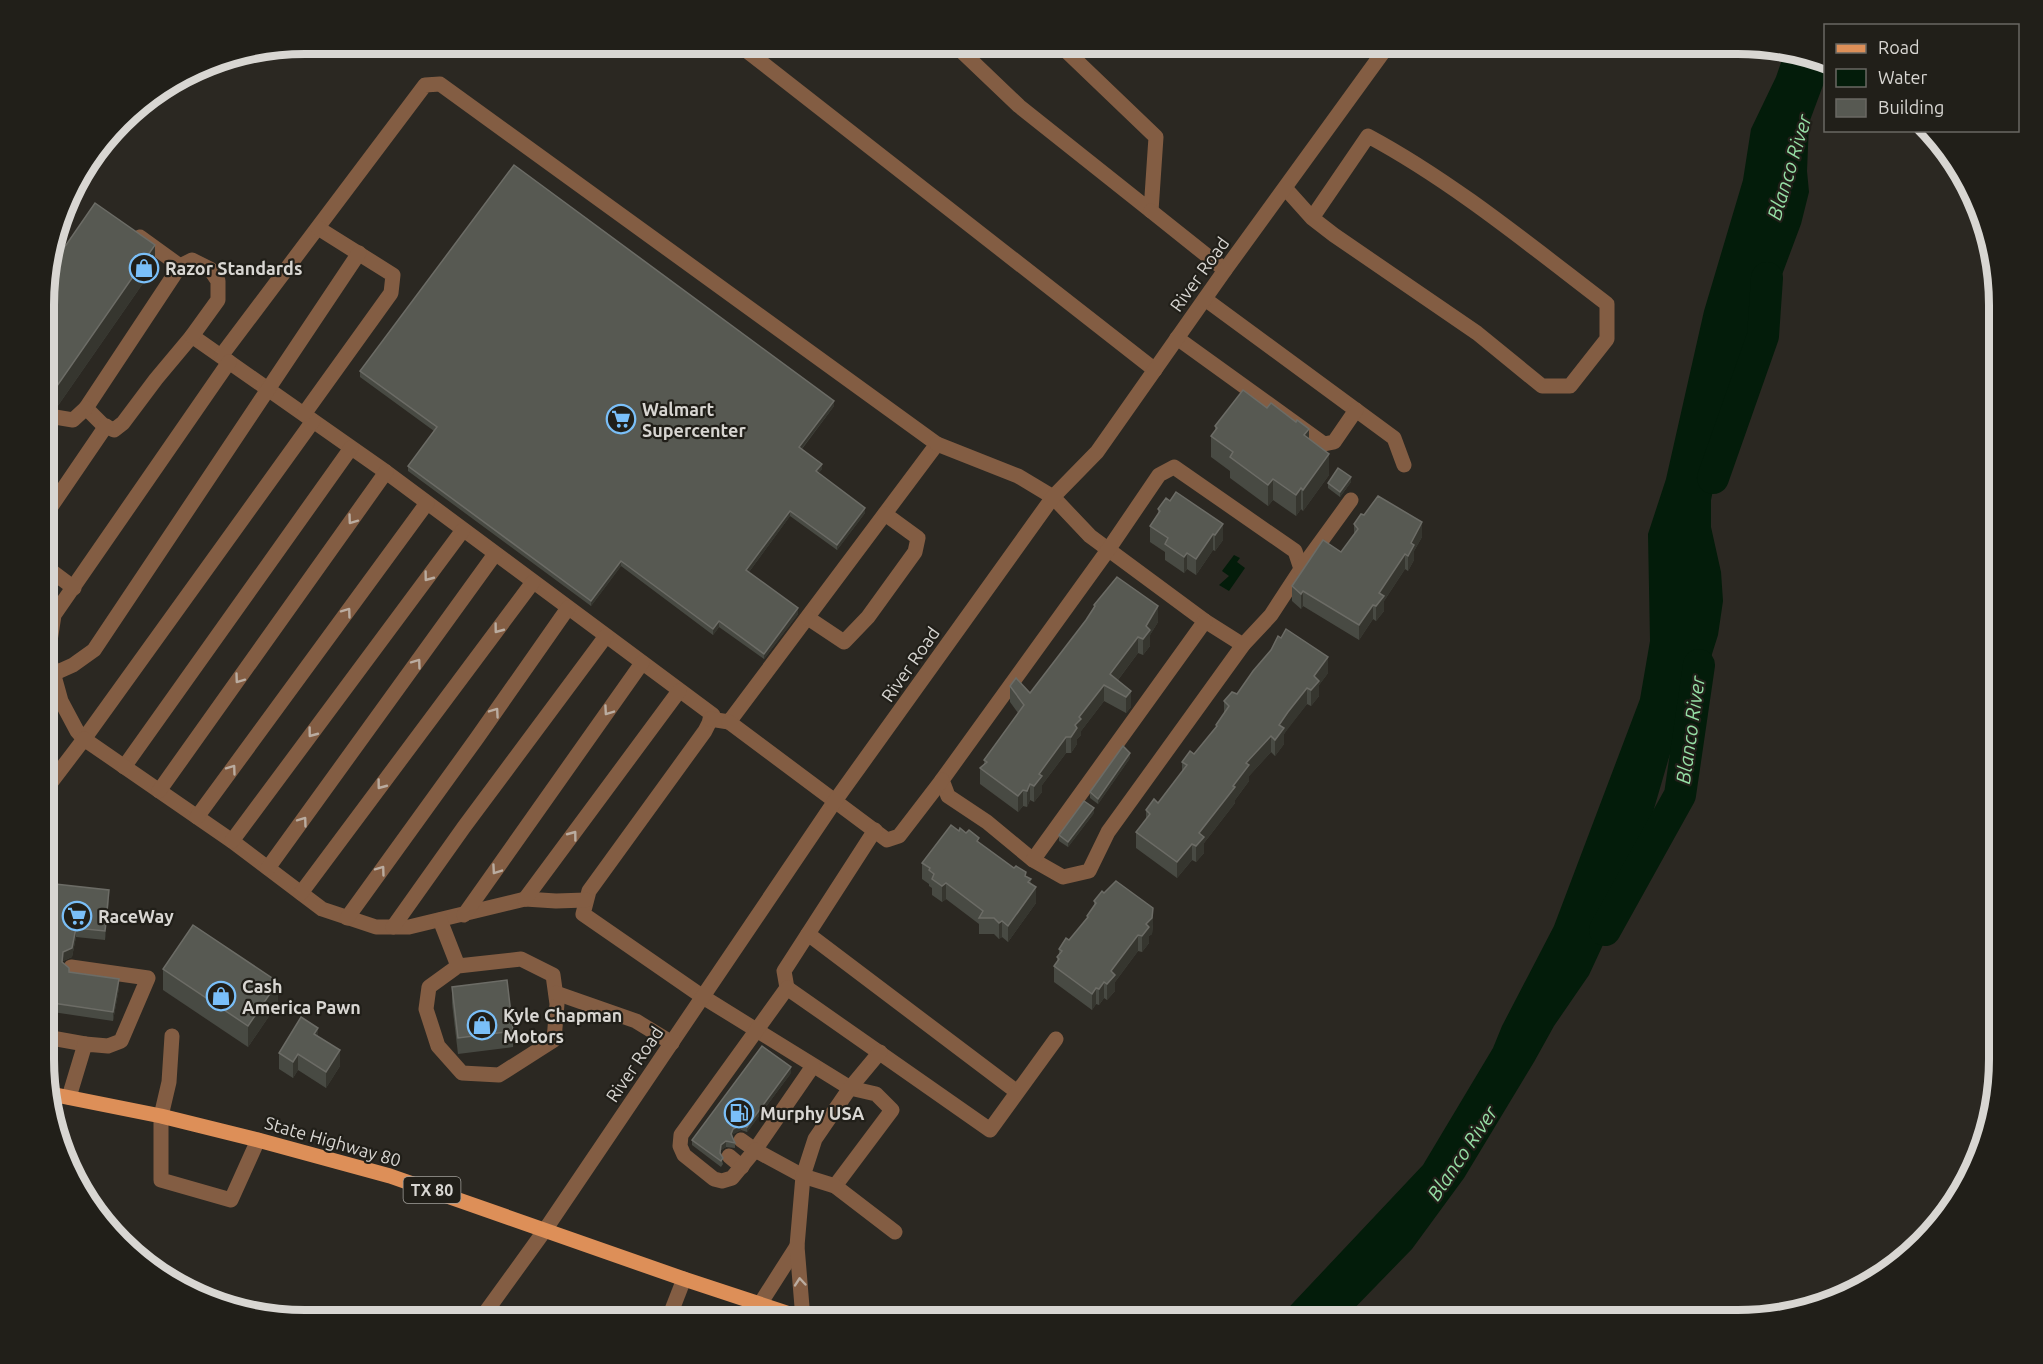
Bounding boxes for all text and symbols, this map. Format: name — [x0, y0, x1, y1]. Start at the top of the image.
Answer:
legend — [1824, 24, 2019, 132]
text: Road — [1878, 37, 1920, 57]
text: Water — [1878, 67, 1928, 87]
text: Building — [1878, 97, 1944, 117]
water label: Blanco River — [1762, 110, 1816, 222]
street label: River Road — [1165, 233, 1233, 315]
shop icon: Razor Standards — [128, 252, 160, 284]
place label: Razor Standards — [165, 258, 302, 278]
place label: Walmart Supercenter — [642, 399, 746, 440]
supermarket icon: Walmart Supercenter — [605, 403, 637, 435]
one-way arrow — [349, 513, 360, 524]
one-way arrow — [425, 570, 436, 581]
one-way arrow — [340, 608, 351, 619]
one-way arrow — [494, 623, 505, 634]
street label: River Road — [877, 623, 943, 705]
one-way arrow — [410, 658, 421, 669]
one-way arrow — [235, 672, 246, 683]
water label: Blanco River — [1671, 673, 1709, 785]
one-way arrow — [605, 704, 616, 715]
one-way arrow — [488, 708, 499, 719]
one-way arrow — [308, 727, 319, 738]
one-way arrow — [224, 765, 235, 776]
one-way arrow — [378, 779, 389, 790]
one-way arrow — [295, 816, 306, 827]
one-way arrow — [566, 830, 577, 841]
one-way arrow — [492, 864, 503, 875]
one-way arrow — [374, 865, 385, 876]
supermarket icon: RaceWay — [61, 900, 93, 932]
place label: RaceWay — [98, 906, 174, 926]
place label: Cash America Pawn — [242, 976, 361, 1017]
shop icon: Cash America Pawn — [205, 980, 237, 1012]
place label: Kyle Chapman Motors — [503, 1005, 622, 1046]
shop icon: Kyle Chapman Motors — [466, 1009, 498, 1041]
street label: River Road — [601, 1022, 667, 1106]
fuel station icon: Murphy USA — [723, 1097, 755, 1129]
water label: Blanco River — [1422, 1100, 1503, 1204]
place label: Murphy USA — [760, 1103, 865, 1123]
street label: State Highway 80 — [263, 1112, 403, 1170]
road number: TX 80 — [404, 1177, 460, 1203]
one-way arrow — [793, 1278, 806, 1287]

